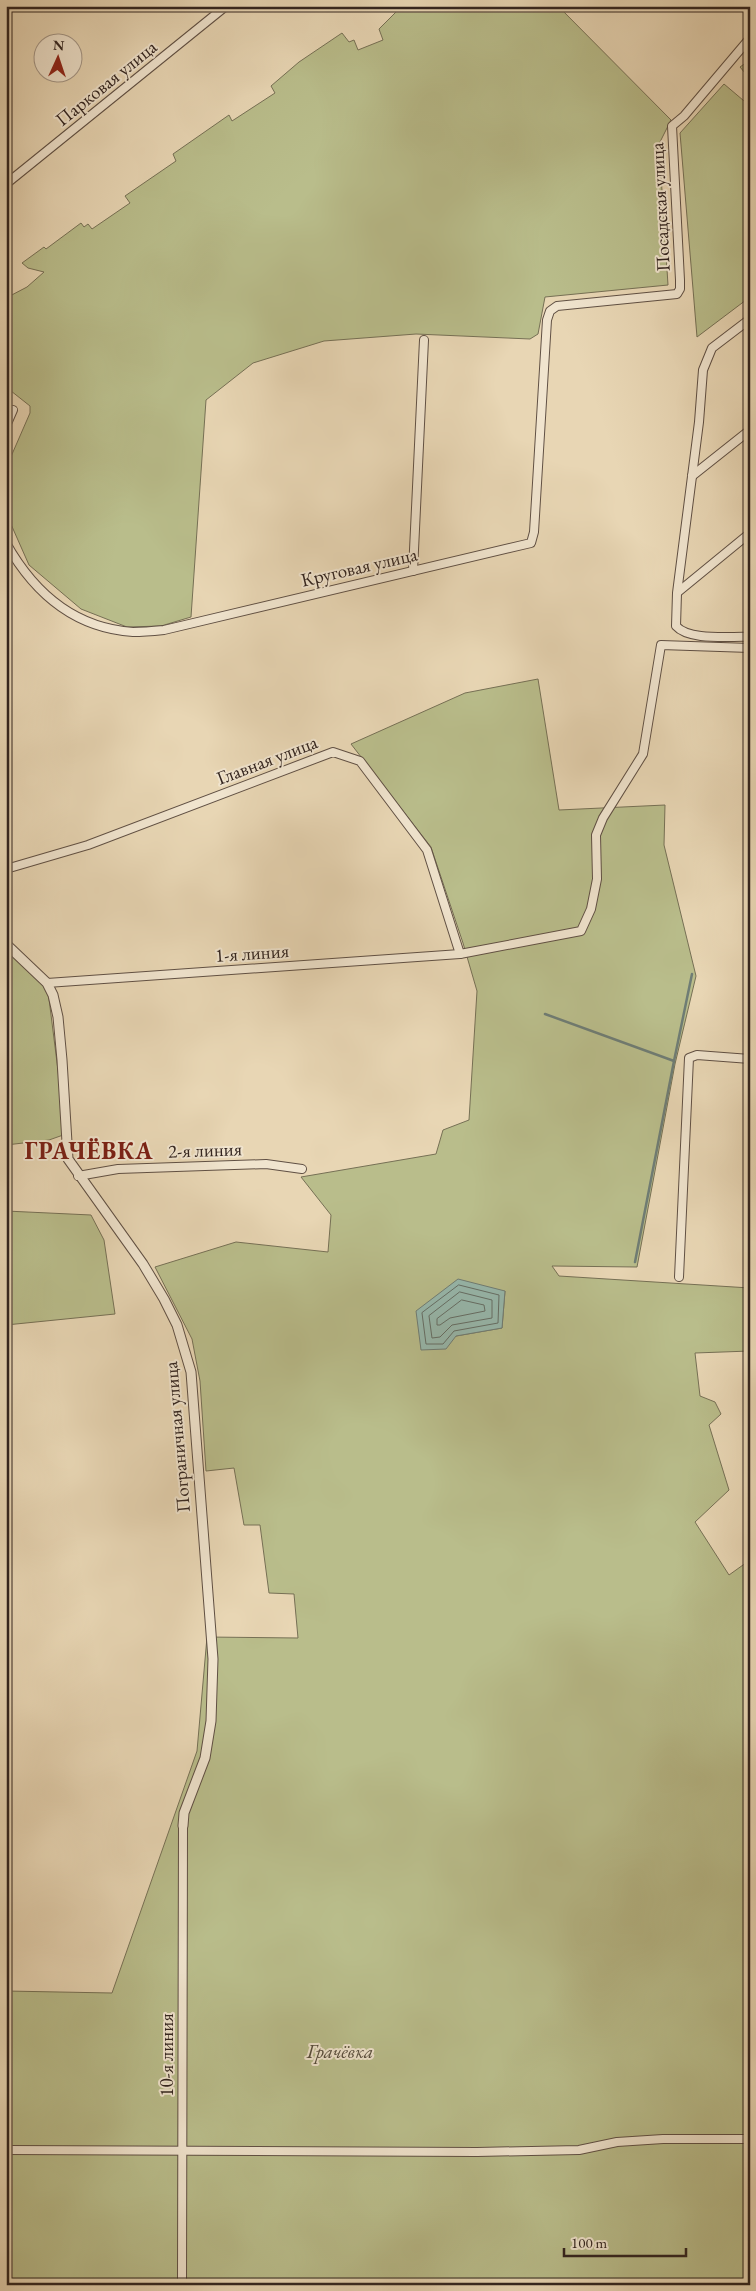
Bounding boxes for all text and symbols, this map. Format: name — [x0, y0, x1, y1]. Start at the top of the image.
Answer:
north arrow — [32, 32, 82, 82]
street label: Парковая улица — [50, 34, 162, 132]
text: N — [53, 36, 65, 54]
street label: Посадская улица — [644, 141, 676, 272]
street label: Круговая улица — [298, 541, 420, 593]
street label: Главная улица — [213, 729, 321, 791]
street label: 1-я линия — [214, 938, 290, 968]
district label: ГРАЧЁВКА — [25, 1135, 153, 1166]
street label: 2-я линия — [167, 1136, 243, 1164]
street label: Пограничная улица — [158, 1360, 196, 1514]
street label: 10-я линия — [154, 2013, 179, 2097]
park label: Грачёвка — [306, 2039, 373, 2064]
scale bar — [564, 2226, 686, 2258]
text: 100 m — [571, 2233, 608, 2252]

